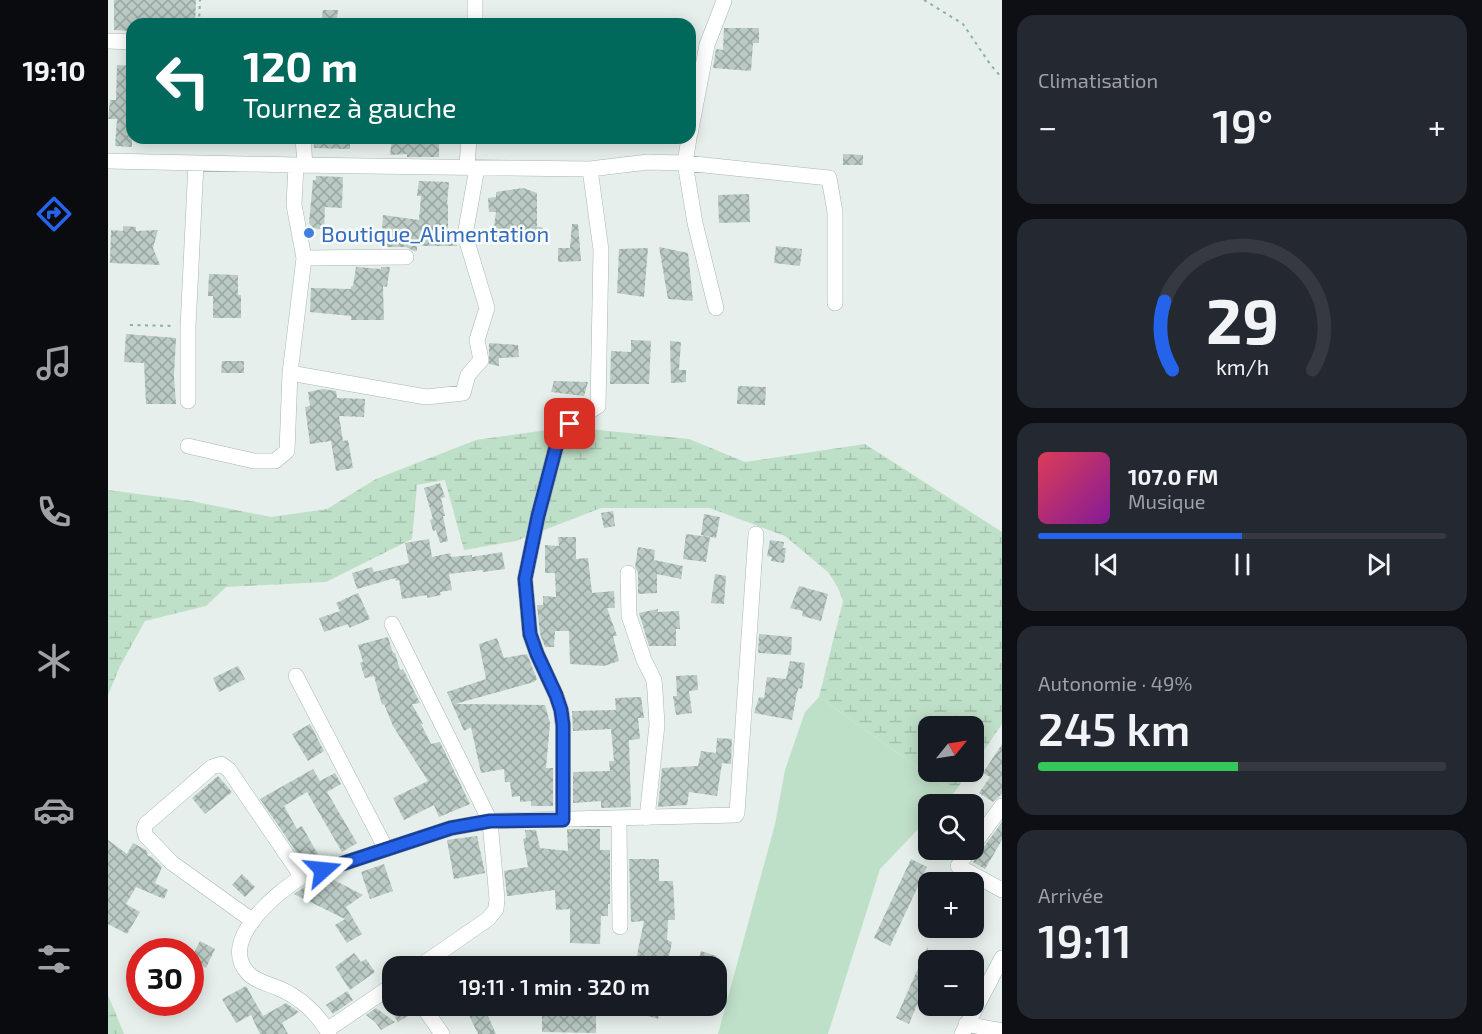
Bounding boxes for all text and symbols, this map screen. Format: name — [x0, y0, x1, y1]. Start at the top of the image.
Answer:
text: 120 m — [243, 40, 358, 90]
icon: left — [144, 42, 222, 120]
text: 19:10 — [22, 54, 86, 86]
text: Climatisation — [1038, 68, 1158, 92]
text: Tournez à gauche — [243, 91, 457, 123]
text: 19° — [1212, 98, 1273, 152]
text: − — [1038, 106, 1057, 146]
text: + — [1428, 106, 1446, 146]
icon: directions — [33, 193, 75, 235]
place label: Boutique_Alimentation — [321, 220, 549, 246]
marker: Boutique_Alimentation — [302, 226, 316, 240]
text: 29 — [1205, 282, 1279, 357]
icon: music — [33, 342, 75, 384]
text: km/h — [1215, 355, 1269, 380]
pin — [544, 398, 595, 449]
icon: arrive — [553, 407, 586, 440]
text: 107.0 FM — [1128, 463, 1218, 489]
text: Musique — [1128, 489, 1206, 513]
icon: phone — [33, 491, 75, 533]
icon: previous — [1090, 548, 1123, 581]
icon: pause — [1226, 548, 1259, 581]
icon: next — [1362, 548, 1395, 581]
icon: climate — [33, 640, 75, 682]
text: Autonomie · 49% — [1038, 671, 1192, 695]
text: 245 km — [1038, 701, 1190, 755]
north arrow — [918, 716, 984, 782]
map controls — [918, 716, 984, 1016]
icon: car — [33, 789, 75, 831]
button: search — [918, 794, 984, 860]
position arrow — [291, 838, 355, 902]
button: + — [918, 872, 984, 938]
text: Arrivée — [1038, 883, 1103, 907]
text: 19:11 — [1038, 913, 1132, 967]
icon: filters — [33, 938, 75, 980]
speed limit sign: 30 — [126, 938, 204, 1016]
button: − — [918, 950, 984, 1016]
text: 19:11 · 1 min · 320 m — [459, 973, 650, 999]

